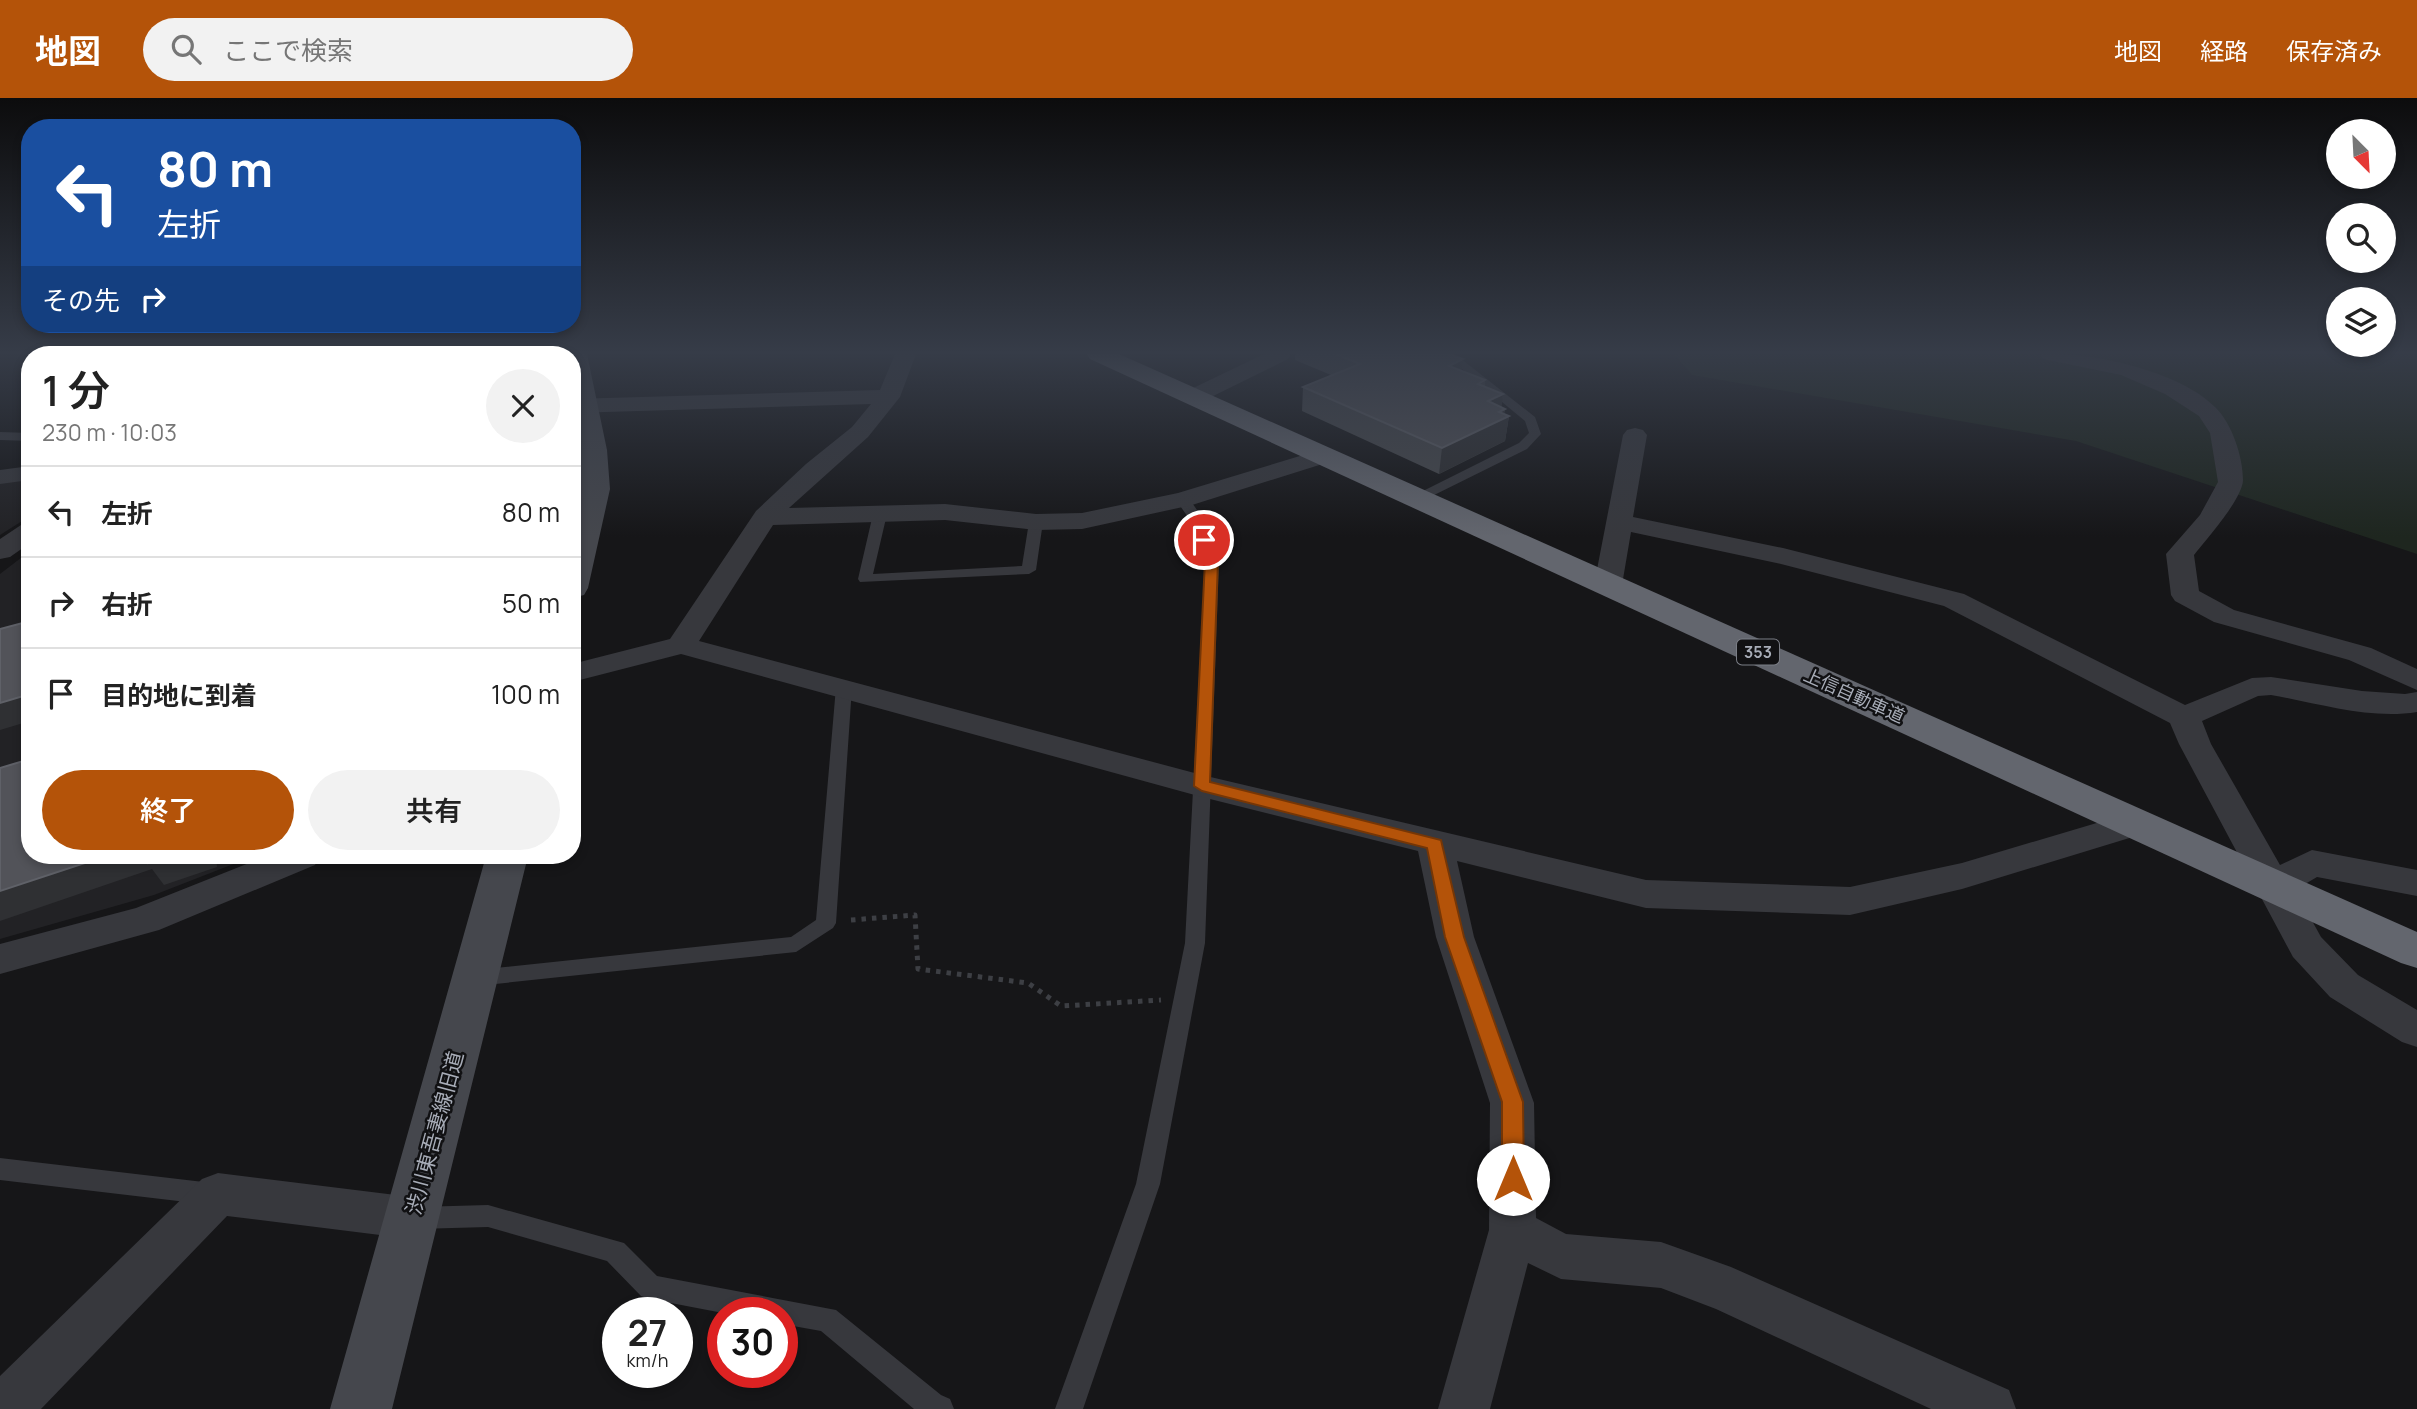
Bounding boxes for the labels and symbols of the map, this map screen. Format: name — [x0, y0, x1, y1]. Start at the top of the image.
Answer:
north arrow — [2326, 119, 2396, 189]
pin — [1174, 510, 1234, 570]
road number: 353 — [1737, 639, 1779, 664]
street label: 上信自動車道 — [1800, 662, 1909, 728]
street label: 渋川東吾妻線旧道 — [399, 1048, 469, 1218]
position arrow — [1476, 1142, 1550, 1216]
speed limit sign: 30 — [707, 1297, 798, 1388]

